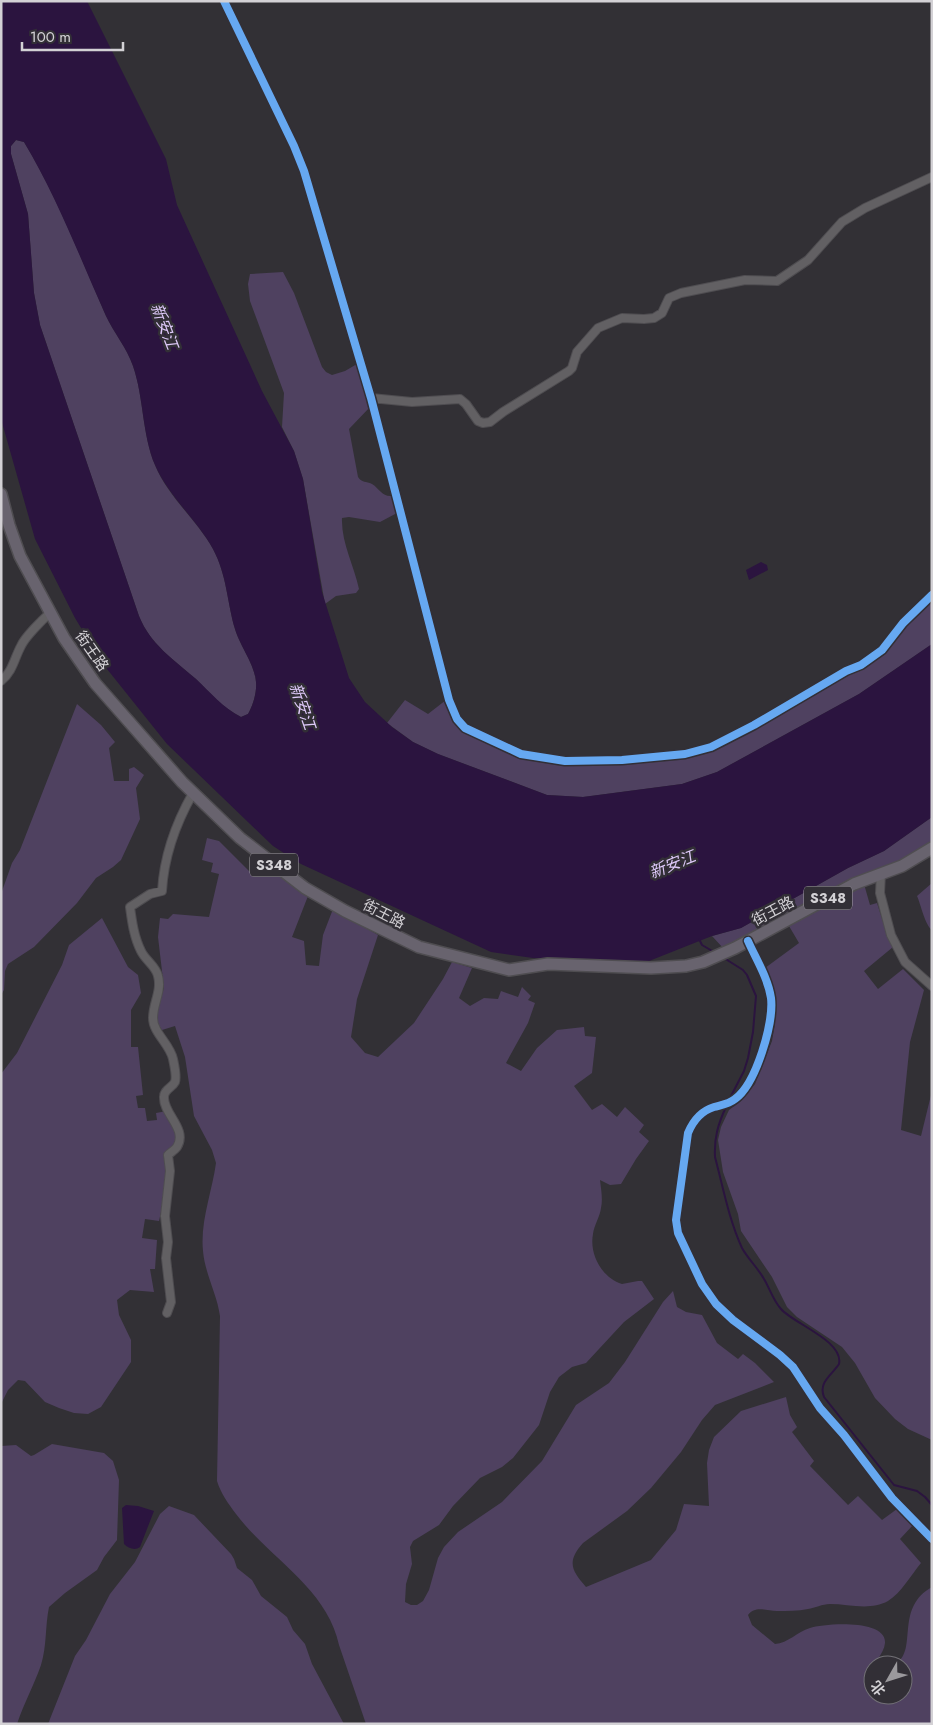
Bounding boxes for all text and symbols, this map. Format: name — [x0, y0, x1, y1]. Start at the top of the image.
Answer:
scale bar — [22, 20, 124, 52]
text: 100 m — [30, 26, 71, 48]
water label: 新安江 — [145, 300, 185, 355]
street label: 街王路 — [70, 626, 114, 676]
water label: 新安江 — [284, 680, 322, 734]
water label: 新安江 — [646, 844, 701, 884]
road number: S348 — [250, 854, 298, 876]
road number: S348 — [804, 886, 852, 910]
street label: 街王路 — [748, 891, 798, 931]
street label: 街王路 — [359, 894, 409, 934]
north arrow — [863, 1655, 913, 1705]
text: 北 — [866, 1676, 890, 1700]

